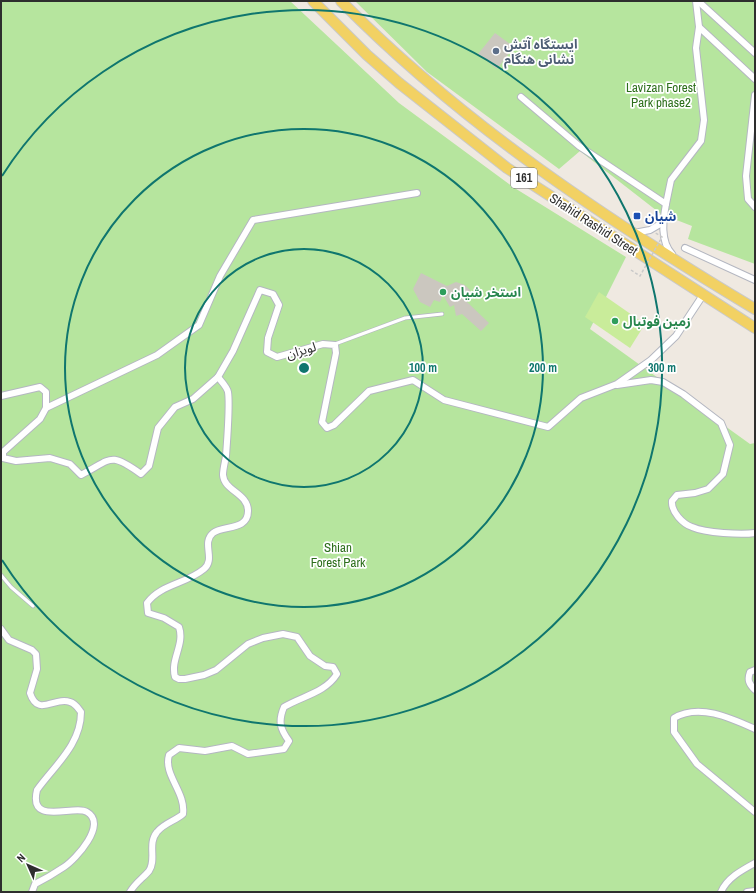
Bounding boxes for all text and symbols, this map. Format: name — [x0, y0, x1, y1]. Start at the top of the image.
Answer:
place label: ایستگاه آتش نشانی هنگام — [504, 36, 578, 69]
marker: ایستگاه آتش نشانی هنگام — [491, 46, 501, 56]
park label: Lavizan Forest Park phase2 — [626, 79, 696, 111]
road number: 161 — [511, 168, 537, 188]
street label: Shahid Rashid Street — [546, 190, 641, 259]
place label: شیان — [645, 208, 676, 225]
marker: شیان — [632, 211, 642, 221]
place label: استخر شیان — [451, 284, 521, 301]
marker: استخر شیان — [438, 287, 448, 297]
place label: زمین فوتبال — [623, 313, 691, 330]
marker: زمین فوتبال — [610, 316, 620, 326]
street label: لویزان — [284, 338, 318, 363]
text: 100 m — [409, 360, 437, 376]
text: 200 m — [529, 360, 557, 376]
text: 300 m — [648, 360, 676, 376]
centre of rings — [297, 361, 311, 375]
park label: Shian Forest Park — [311, 539, 366, 571]
north arrow — [8, 845, 48, 885]
text: N — [14, 851, 28, 865]

